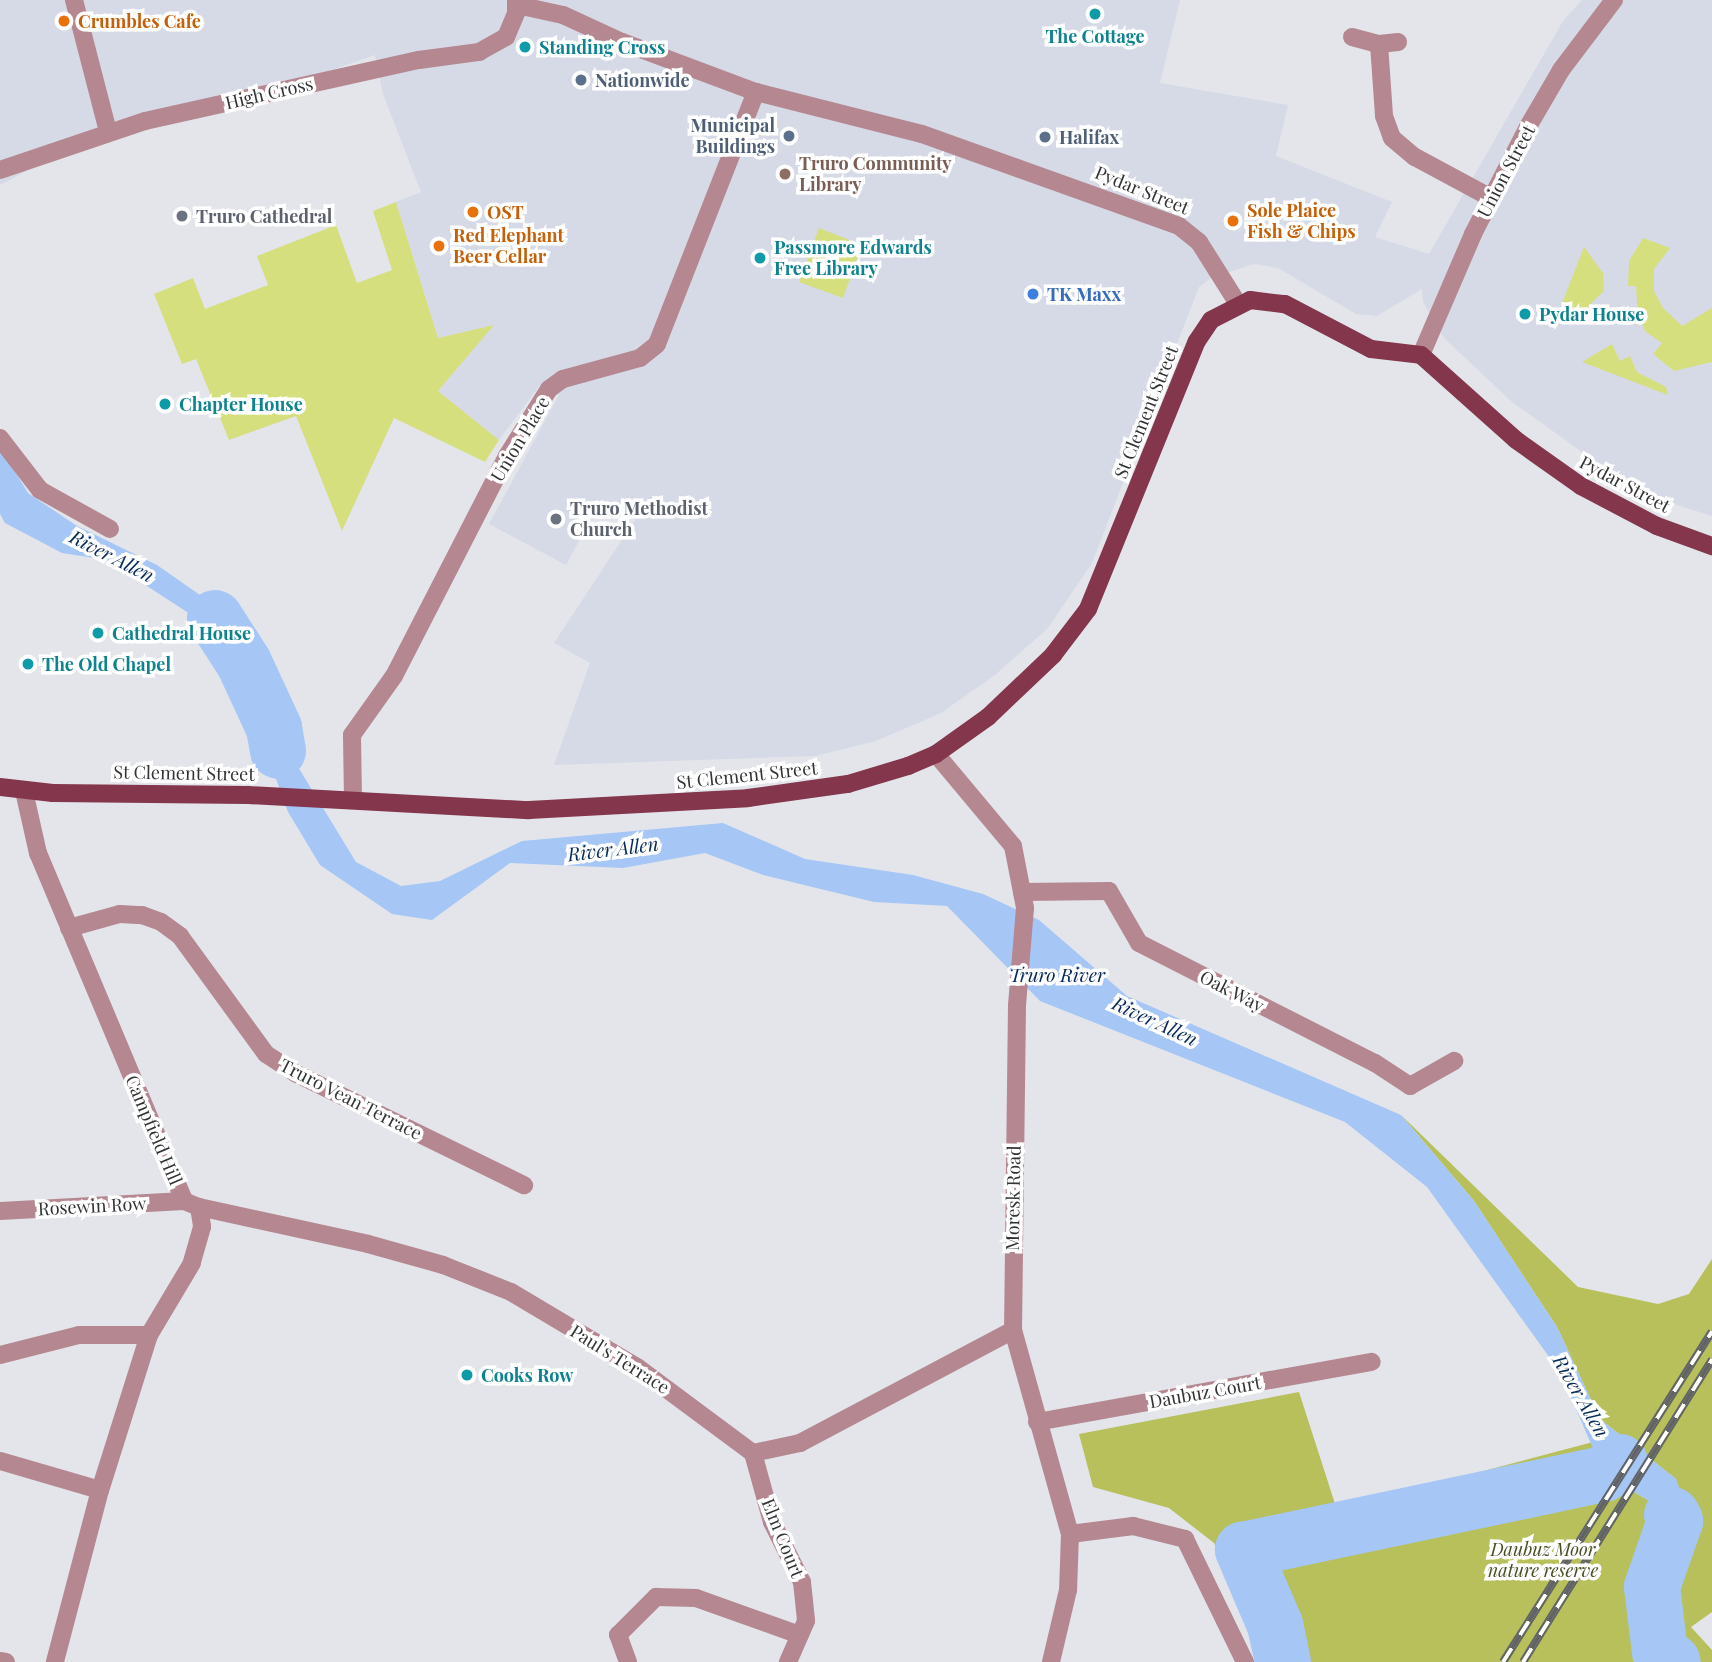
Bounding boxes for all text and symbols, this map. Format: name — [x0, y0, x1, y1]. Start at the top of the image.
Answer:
marker: The Cottage — [1087, 6, 1103, 22]
place label: Crumbles Cafe — [78, 10, 201, 32]
marker: Crumbles Cafe — [56, 13, 72, 29]
place label: The Cottage — [1045, 25, 1145, 47]
place label: Standing Cross — [539, 36, 665, 58]
marker: Standing Cross — [517, 39, 533, 55]
place label: Nationwide — [595, 69, 690, 91]
street label: High Cross — [223, 72, 315, 114]
marker: Nationwide — [573, 72, 589, 88]
place label: Municipal Buildings — [691, 115, 775, 158]
street label: Union Street — [1473, 121, 1539, 221]
place label: Halifax — [1059, 126, 1119, 148]
marker: Municipal Buildings — [781, 128, 797, 144]
marker: Halifax — [1037, 129, 1053, 145]
place label: Truro Community Library — [799, 153, 952, 196]
street label: Pydar Street — [1092, 161, 1192, 219]
marker: Truro Community Library — [777, 166, 793, 182]
place label: Sole Plaice Fish & Chips — [1247, 200, 1356, 242]
place label: OST — [487, 201, 524, 223]
marker: OST — [465, 204, 481, 220]
place label: Truro Cathedral — [196, 205, 332, 227]
marker: Truro Cathedral — [174, 208, 190, 224]
marker: Sole Plaice Fish & Chips — [1225, 213, 1241, 229]
place label: Red Elephant Beer Cellar — [453, 225, 564, 268]
place label: Passmore Edwards Free Library — [774, 237, 932, 280]
marker: Red Elephant Beer Cellar — [431, 238, 447, 254]
marker: Passmore Edwards Free Library — [752, 250, 768, 266]
place label: TK Maxx — [1047, 283, 1121, 305]
marker: TK Maxx — [1025, 286, 1041, 302]
place label: Pydar House — [1539, 303, 1645, 325]
marker: Pydar House — [1517, 306, 1533, 322]
street label: St Clement Street — [1109, 342, 1183, 482]
place label: Chapter House — [179, 393, 303, 415]
street label: Union Place — [486, 393, 554, 485]
marker: Chapter House — [157, 396, 173, 412]
street label: Pydar Street — [1576, 451, 1674, 517]
place label: Truro Methodist Church — [570, 498, 708, 540]
marker: Truro Methodist Church — [548, 511, 564, 527]
water label: River Allen — [66, 525, 158, 587]
place label: Cathedral House — [112, 622, 251, 644]
marker: Cathedral House — [90, 625, 106, 641]
place label: The Old Chapel — [42, 653, 171, 675]
marker: The Old Chapel — [20, 656, 36, 672]
street label: St Clement Street — [675, 757, 819, 793]
street label: St Clement Street — [113, 761, 255, 785]
water label: River Allen — [566, 832, 660, 866]
water label: Truro River — [1009, 964, 1105, 986]
street label: Oak Way — [1196, 965, 1268, 1017]
water label: River Allen — [1109, 991, 1201, 1051]
street label: Truro Vean Terrace — [276, 1054, 426, 1144]
street label: Campfield Hill — [121, 1072, 187, 1188]
street label: Moresk Road — [1001, 1145, 1025, 1251]
street label: Rosewin Row — [37, 1192, 147, 1220]
street label: Paul's Terrace — [566, 1320, 674, 1398]
water label: River Allen — [1548, 1351, 1614, 1441]
place label: Cooks Row — [481, 1364, 573, 1386]
marker: Cooks Row — [459, 1367, 475, 1383]
street label: Daubuz Court — [1147, 1372, 1263, 1412]
street label: Elm Court — [757, 1495, 809, 1581]
park label: Daubuz Moor nature reserve — [1488, 1539, 1598, 1582]

